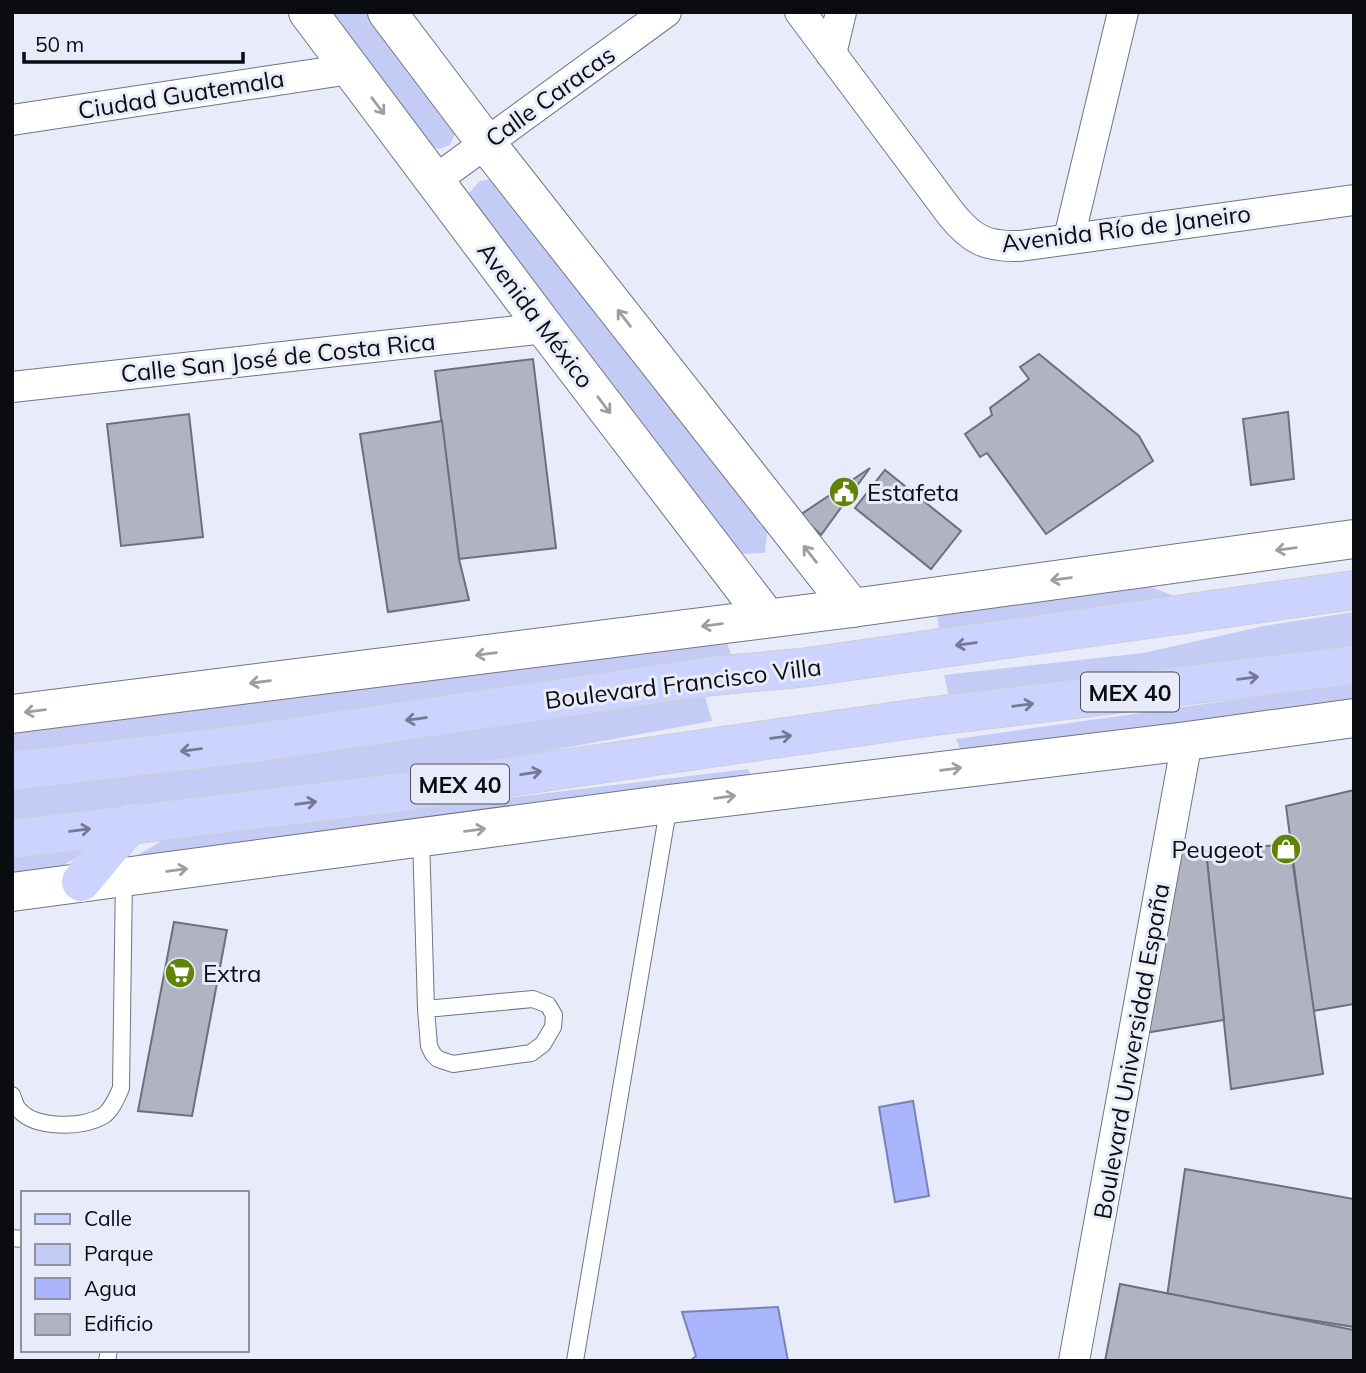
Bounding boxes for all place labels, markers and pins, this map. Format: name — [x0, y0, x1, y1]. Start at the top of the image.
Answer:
public building icon: Estafeta — [827, 475, 861, 509]
place label: Estafeta — [867, 477, 959, 507]
shop icon: Peugeot — [1269, 832, 1303, 866]
place label: Peugeot — [1171, 834, 1263, 864]
supermarket icon: Extra — [163, 956, 197, 990]
place label: Extra — [203, 958, 261, 988]

